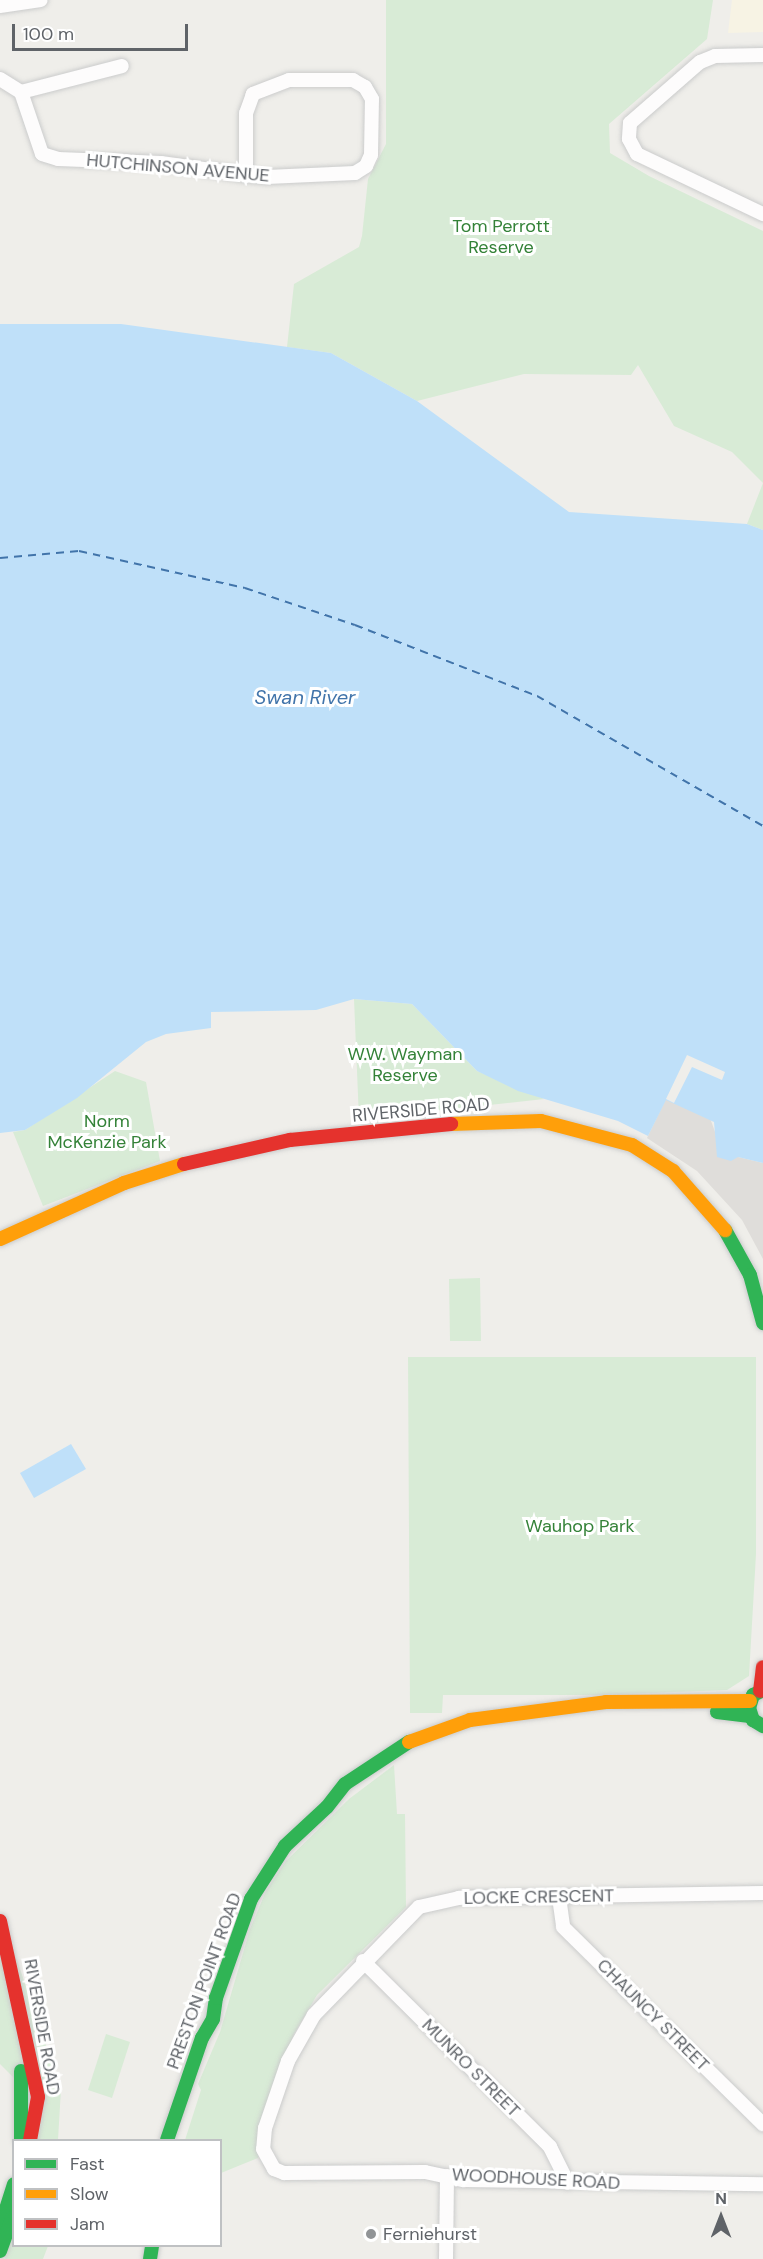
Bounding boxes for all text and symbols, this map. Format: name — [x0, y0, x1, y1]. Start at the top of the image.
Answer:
scale bar — [15, 12, 190, 50]
text: 100 m — [23, 22, 74, 46]
street label: HUTCHINSON AVENUE — [86, 149, 270, 187]
park label: Tom Perrott Reserve — [452, 216, 550, 258]
water label: Swan River — [254, 685, 356, 709]
park label: W.W. Wayman Reserve — [347, 1044, 463, 1086]
street label: RIVERSIDE ROAD — [351, 1093, 491, 1127]
park label: Norm McKenzie Park — [47, 1111, 167, 1154]
park label: Wauhop Park — [525, 1515, 635, 1537]
street label: LOCKE CRESCENT — [464, 1885, 614, 1909]
street label: PRESTON POINT ROAD — [162, 1890, 246, 2072]
street label: CHAUNCY STREET — [592, 1954, 714, 2076]
street label: RIVERSIDE ROAD — [19, 1957, 65, 2097]
street label: MUNRO STREET — [417, 2014, 525, 2122]
legend — [12, 2139, 222, 2247]
text: Fast — [70, 2152, 105, 2176]
street label: WOODHOUSE ROAD — [451, 2164, 621, 2194]
text: Slow — [70, 2182, 109, 2206]
north arrow — [691, 2187, 751, 2247]
text: N — [715, 2188, 727, 2209]
text: Jam — [70, 2212, 105, 2236]
place label: Ferniehurst — [383, 2223, 477, 2245]
marker: Ferniehurst — [364, 2227, 378, 2241]

